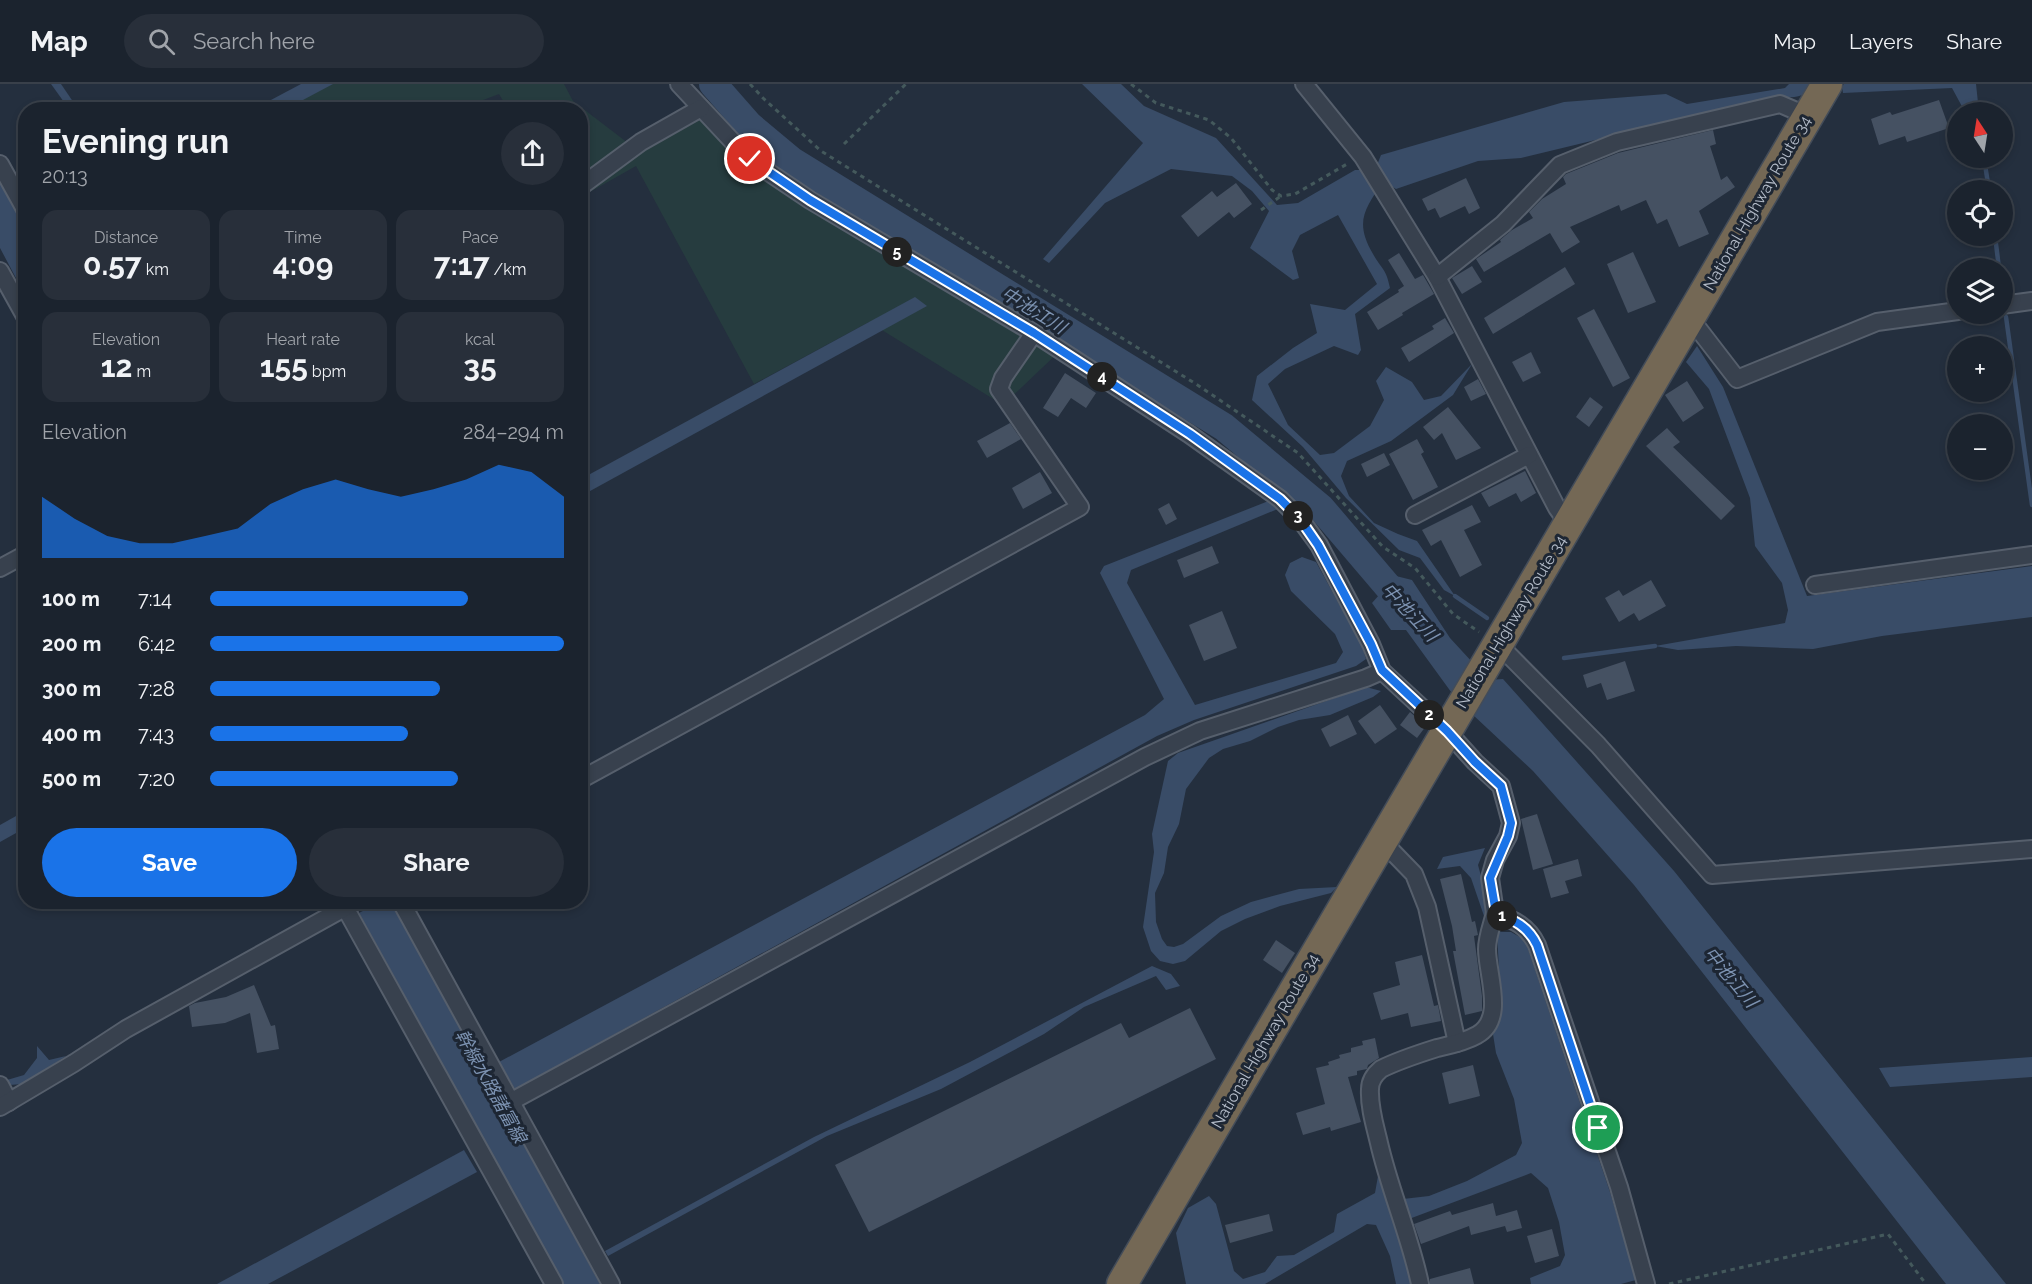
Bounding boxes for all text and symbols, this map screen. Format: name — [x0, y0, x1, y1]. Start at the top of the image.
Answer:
search box — [124, 14, 544, 68]
text: Map — [30, 25, 88, 58]
icon: search — [145, 25, 178, 58]
text: Search here — [193, 28, 315, 54]
text: Map — [1773, 29, 1816, 54]
text: Layers — [1849, 29, 1913, 54]
text: Share — [1946, 29, 2002, 54]
north arrow — [1947, 102, 2013, 168]
map controls — [1947, 102, 2013, 480]
street label: National Highway Route 34 — [1699, 112, 1815, 294]
text: Evening run — [42, 122, 229, 161]
button: share — [501, 122, 564, 185]
pin — [724, 133, 775, 184]
icon: check — [733, 142, 766, 175]
text: 20:13 — [42, 164, 88, 188]
button: locate — [1947, 180, 2013, 246]
text: Distance — [94, 228, 158, 247]
text: Time — [284, 228, 322, 247]
text: Pace — [462, 228, 498, 247]
pin: 5 — [882, 237, 912, 267]
text: 5 — [893, 242, 901, 261]
text: 0.57 — [83, 247, 142, 282]
text: 4:09 — [273, 247, 333, 282]
text: 7:17 — [434, 247, 489, 282]
button: layers — [1947, 258, 2013, 324]
text: km — [142, 260, 169, 279]
text: /km — [489, 260, 526, 279]
water label: 中池江川 — [998, 282, 1072, 339]
text: Elevation — [92, 330, 160, 349]
text: Heart rate — [266, 330, 340, 349]
text: kcal — [465, 330, 495, 349]
button: + — [1947, 336, 2013, 402]
text: 12 — [101, 349, 132, 384]
text: 155 — [260, 349, 308, 384]
text: 35 — [463, 349, 497, 384]
text: m — [132, 362, 151, 381]
text: bpm — [308, 362, 346, 381]
pin: 4 — [1087, 362, 1117, 392]
text: 4 — [1097, 367, 1107, 386]
button: − — [1947, 414, 2013, 480]
text: Elevation — [42, 420, 127, 444]
text: 284–294 m — [463, 420, 564, 444]
pin: 3 — [1283, 501, 1313, 531]
text: 3 — [1294, 506, 1302, 525]
street label: National Highway Route 34 — [1452, 532, 1570, 712]
water label: 中池江川 — [1378, 579, 1444, 647]
text: 100 m — [42, 587, 100, 611]
text: 7:14 — [138, 587, 172, 611]
text: 200 m — [42, 632, 101, 656]
text: 6:42 — [138, 632, 175, 656]
text: 300 m — [42, 677, 101, 701]
text: 7:28 — [138, 677, 175, 701]
pin: 2 — [1414, 700, 1444, 730]
text: 2 — [1424, 705, 1434, 724]
text: 400 m — [42, 722, 101, 746]
text: 7:43 — [138, 722, 174, 746]
text: 500 m — [42, 767, 101, 791]
text: 7:20 — [138, 767, 175, 791]
button: Save — [42, 828, 297, 897]
button: Share — [309, 828, 564, 897]
pin: 1 — [1487, 901, 1517, 931]
text: 1 — [1498, 906, 1506, 925]
water label: 中池江川 — [1700, 943, 1763, 1013]
street label: National Highway Route 34 — [1207, 950, 1323, 1132]
water label: 幹線水路諸富線 — [451, 1026, 532, 1148]
pin — [1572, 1102, 1623, 1153]
icon: arrive — [1581, 1111, 1614, 1144]

